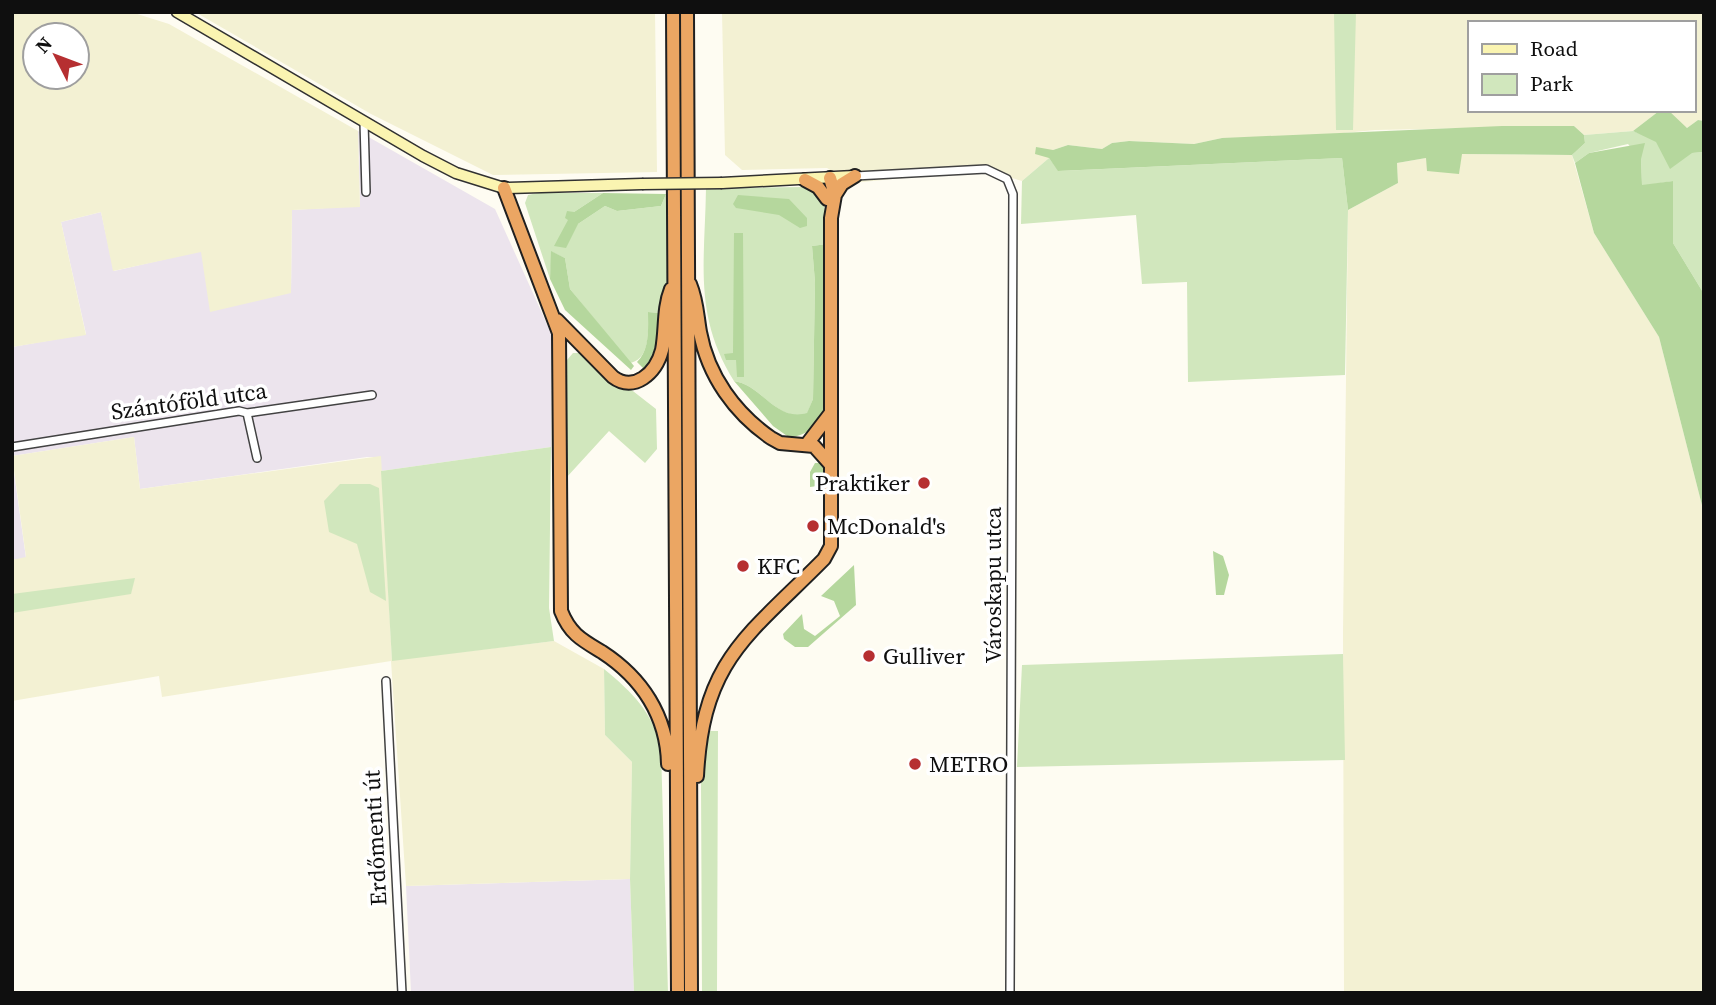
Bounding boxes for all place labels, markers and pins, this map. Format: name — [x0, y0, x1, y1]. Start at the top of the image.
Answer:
place label: Praktiker — [815, 467, 910, 499]
marker: Praktiker — [916, 475, 932, 491]
place label: McDonald's — [827, 510, 946, 542]
marker: McDonald's — [805, 518, 821, 534]
place label: KFC — [757, 550, 800, 582]
marker: KFC — [735, 558, 751, 574]
place label: Gulliver — [883, 640, 965, 672]
marker: Gulliver — [861, 648, 877, 664]
place label: METRO — [929, 748, 1008, 780]
marker: METRO — [907, 756, 923, 772]

